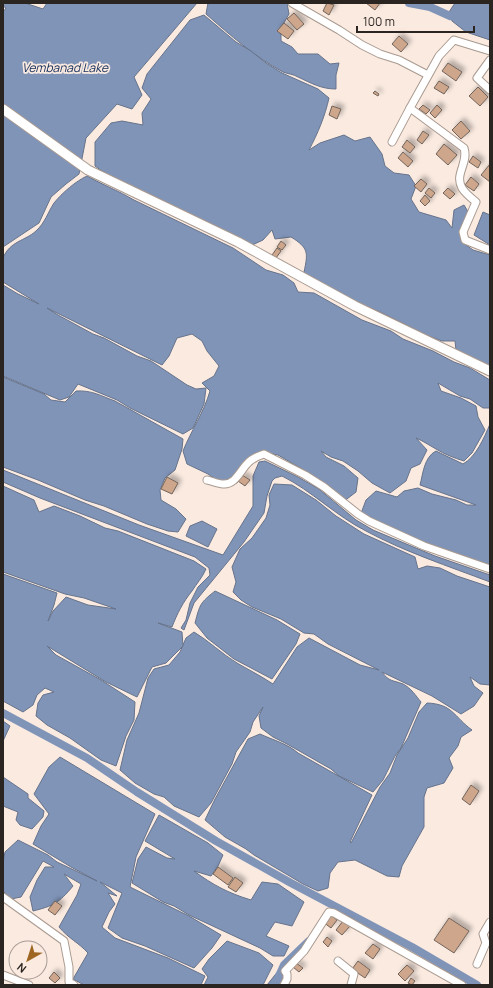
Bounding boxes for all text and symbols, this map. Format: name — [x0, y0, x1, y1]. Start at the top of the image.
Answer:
scale bar — [357, 8, 474, 34]
text: 100 m — [363, 13, 395, 30]
water label: Vembanad Lake — [22, 59, 109, 76]
north arrow — [8, 940, 48, 980]
text: N — [14, 960, 29, 976]

